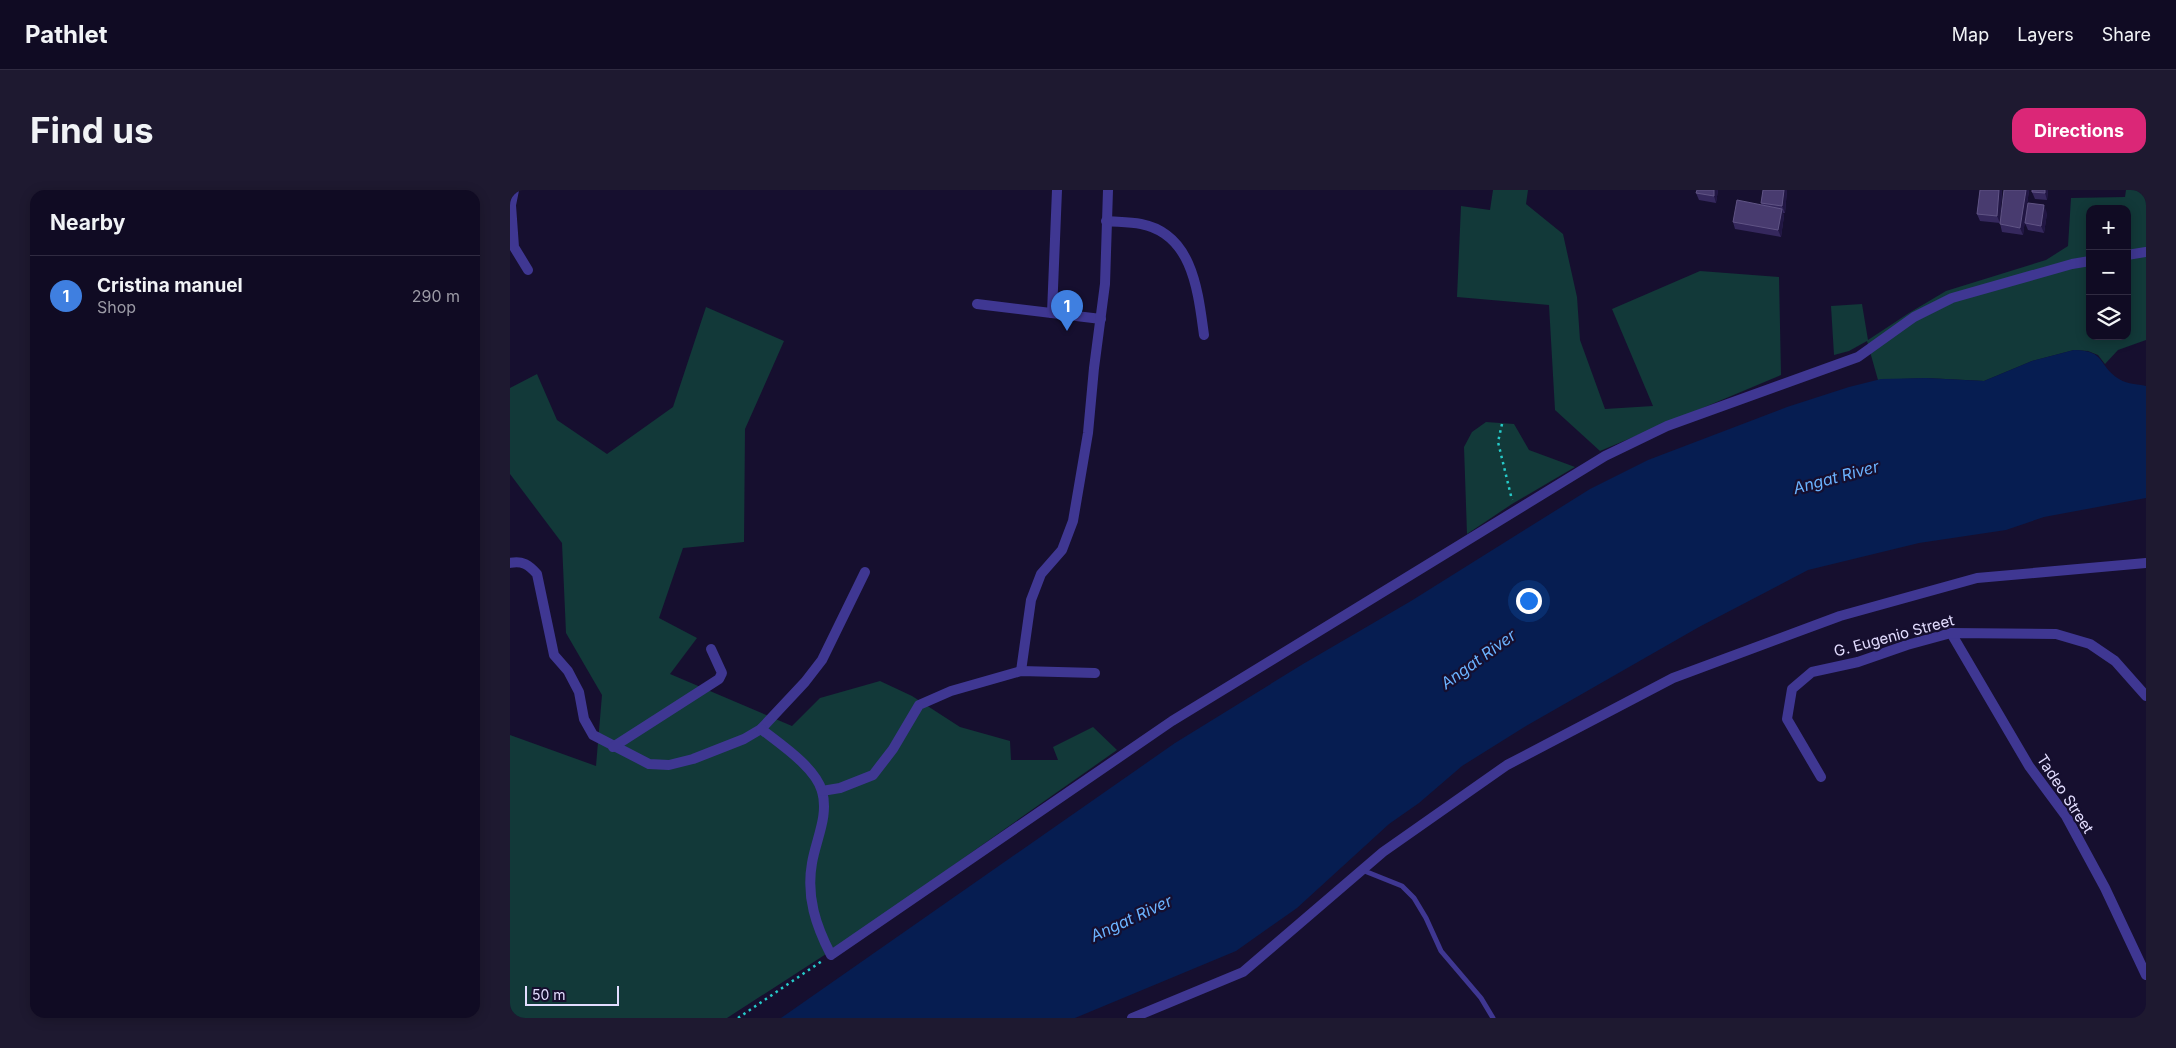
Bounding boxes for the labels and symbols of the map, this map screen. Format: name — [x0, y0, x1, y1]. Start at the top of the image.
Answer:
pin: 1 — [1051, 290, 1083, 331]
water label: Angat River — [1790, 456, 1882, 498]
your location — [1516, 588, 1542, 614]
street label: G. Eugenio Street — [1832, 610, 1956, 661]
water label: Angat River — [1436, 624, 1520, 694]
street label: Tadeo Street — [2033, 751, 2098, 837]
water label: Angat River — [1086, 890, 1176, 946]
scale bar — [525, 983, 619, 1006]

